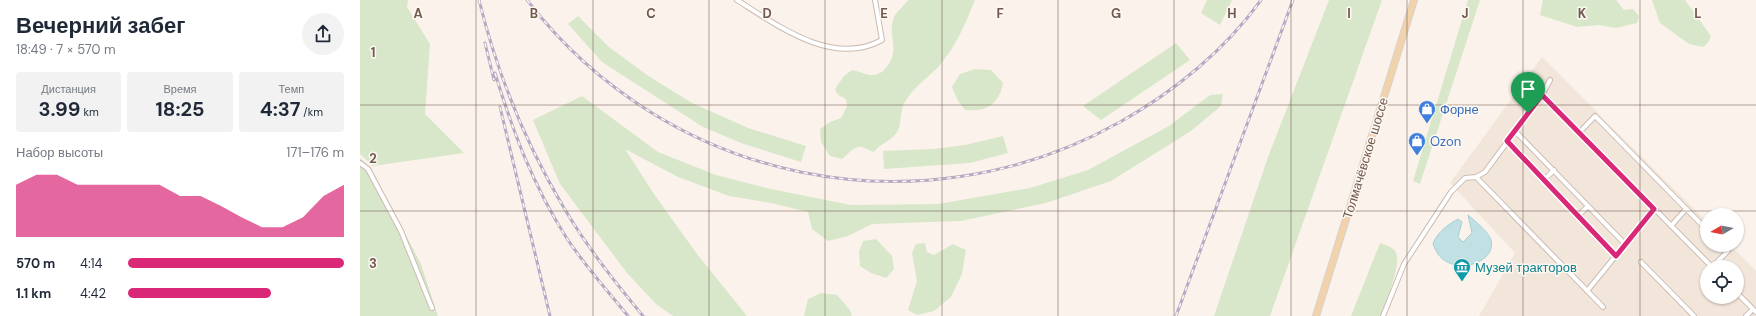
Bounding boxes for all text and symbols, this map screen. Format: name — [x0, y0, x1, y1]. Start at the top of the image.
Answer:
text: A — [413, 5, 423, 22]
text: B — [530, 5, 538, 22]
text: C — [646, 5, 656, 22]
text: D — [762, 5, 772, 22]
text: E — [880, 5, 888, 22]
text: F — [996, 5, 1004, 22]
text: G — [1111, 5, 1121, 22]
text: H — [1227, 5, 1237, 22]
text: I — [1347, 5, 1351, 22]
text: J — [1461, 5, 1469, 22]
text: K — [1578, 5, 1587, 22]
text: L — [1694, 5, 1702, 22]
text: Вечерний забег — [16, 11, 185, 40]
button: share — [302, 13, 344, 55]
text: 18:49 · 7 × 570 m — [16, 41, 116, 58]
text: 1 — [371, 44, 375, 61]
pin — [1511, 72, 1545, 113]
icon: arrive — [1517, 78, 1539, 100]
text: Дистанция — [41, 82, 96, 96]
text: Время — [163, 82, 197, 96]
text: Темп — [278, 82, 304, 96]
street label: Толмачёвское шоссе — [1339, 95, 1392, 221]
text: 3.99 — [39, 96, 80, 122]
text: 18:25 — [155, 96, 204, 122]
text: 4:37 — [260, 96, 300, 122]
shop icon: Форне — [1417, 99, 1437, 124]
place label: Форне — [1440, 101, 1479, 118]
text: km — [80, 105, 99, 119]
text: /km — [300, 105, 323, 119]
shop icon: Ozon — [1407, 131, 1427, 156]
place label: Ozon — [1430, 133, 1461, 150]
text: Набор высоты — [16, 144, 103, 161]
text: 171–176 m — [286, 144, 344, 161]
text: 2 — [369, 150, 377, 167]
north arrow — [1700, 208, 1744, 252]
map controls — [1700, 208, 1744, 304]
text: 570 m — [16, 255, 55, 272]
text: 4:14 — [80, 255, 102, 272]
text: 3 — [369, 255, 377, 272]
museum icon: Музей тракторов — [1452, 257, 1472, 282]
place label: Музей тракторов — [1475, 259, 1577, 276]
button: locate — [1700, 260, 1744, 304]
text: 1.1 km — [16, 285, 51, 302]
text: 4:42 — [80, 285, 106, 302]

